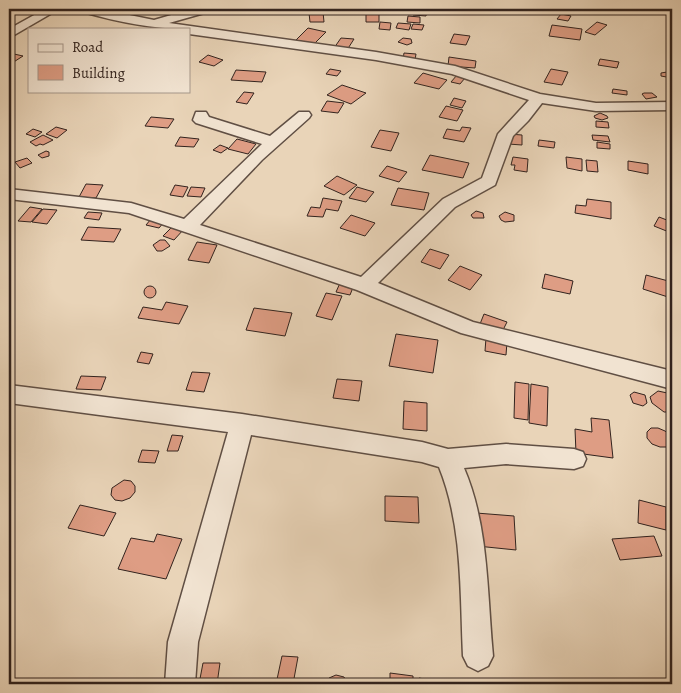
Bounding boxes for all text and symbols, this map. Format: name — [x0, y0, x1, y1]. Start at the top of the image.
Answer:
legend — [28, 28, 190, 92]
text: Road — [72, 37, 104, 57]
text: Building — [72, 63, 125, 83]

